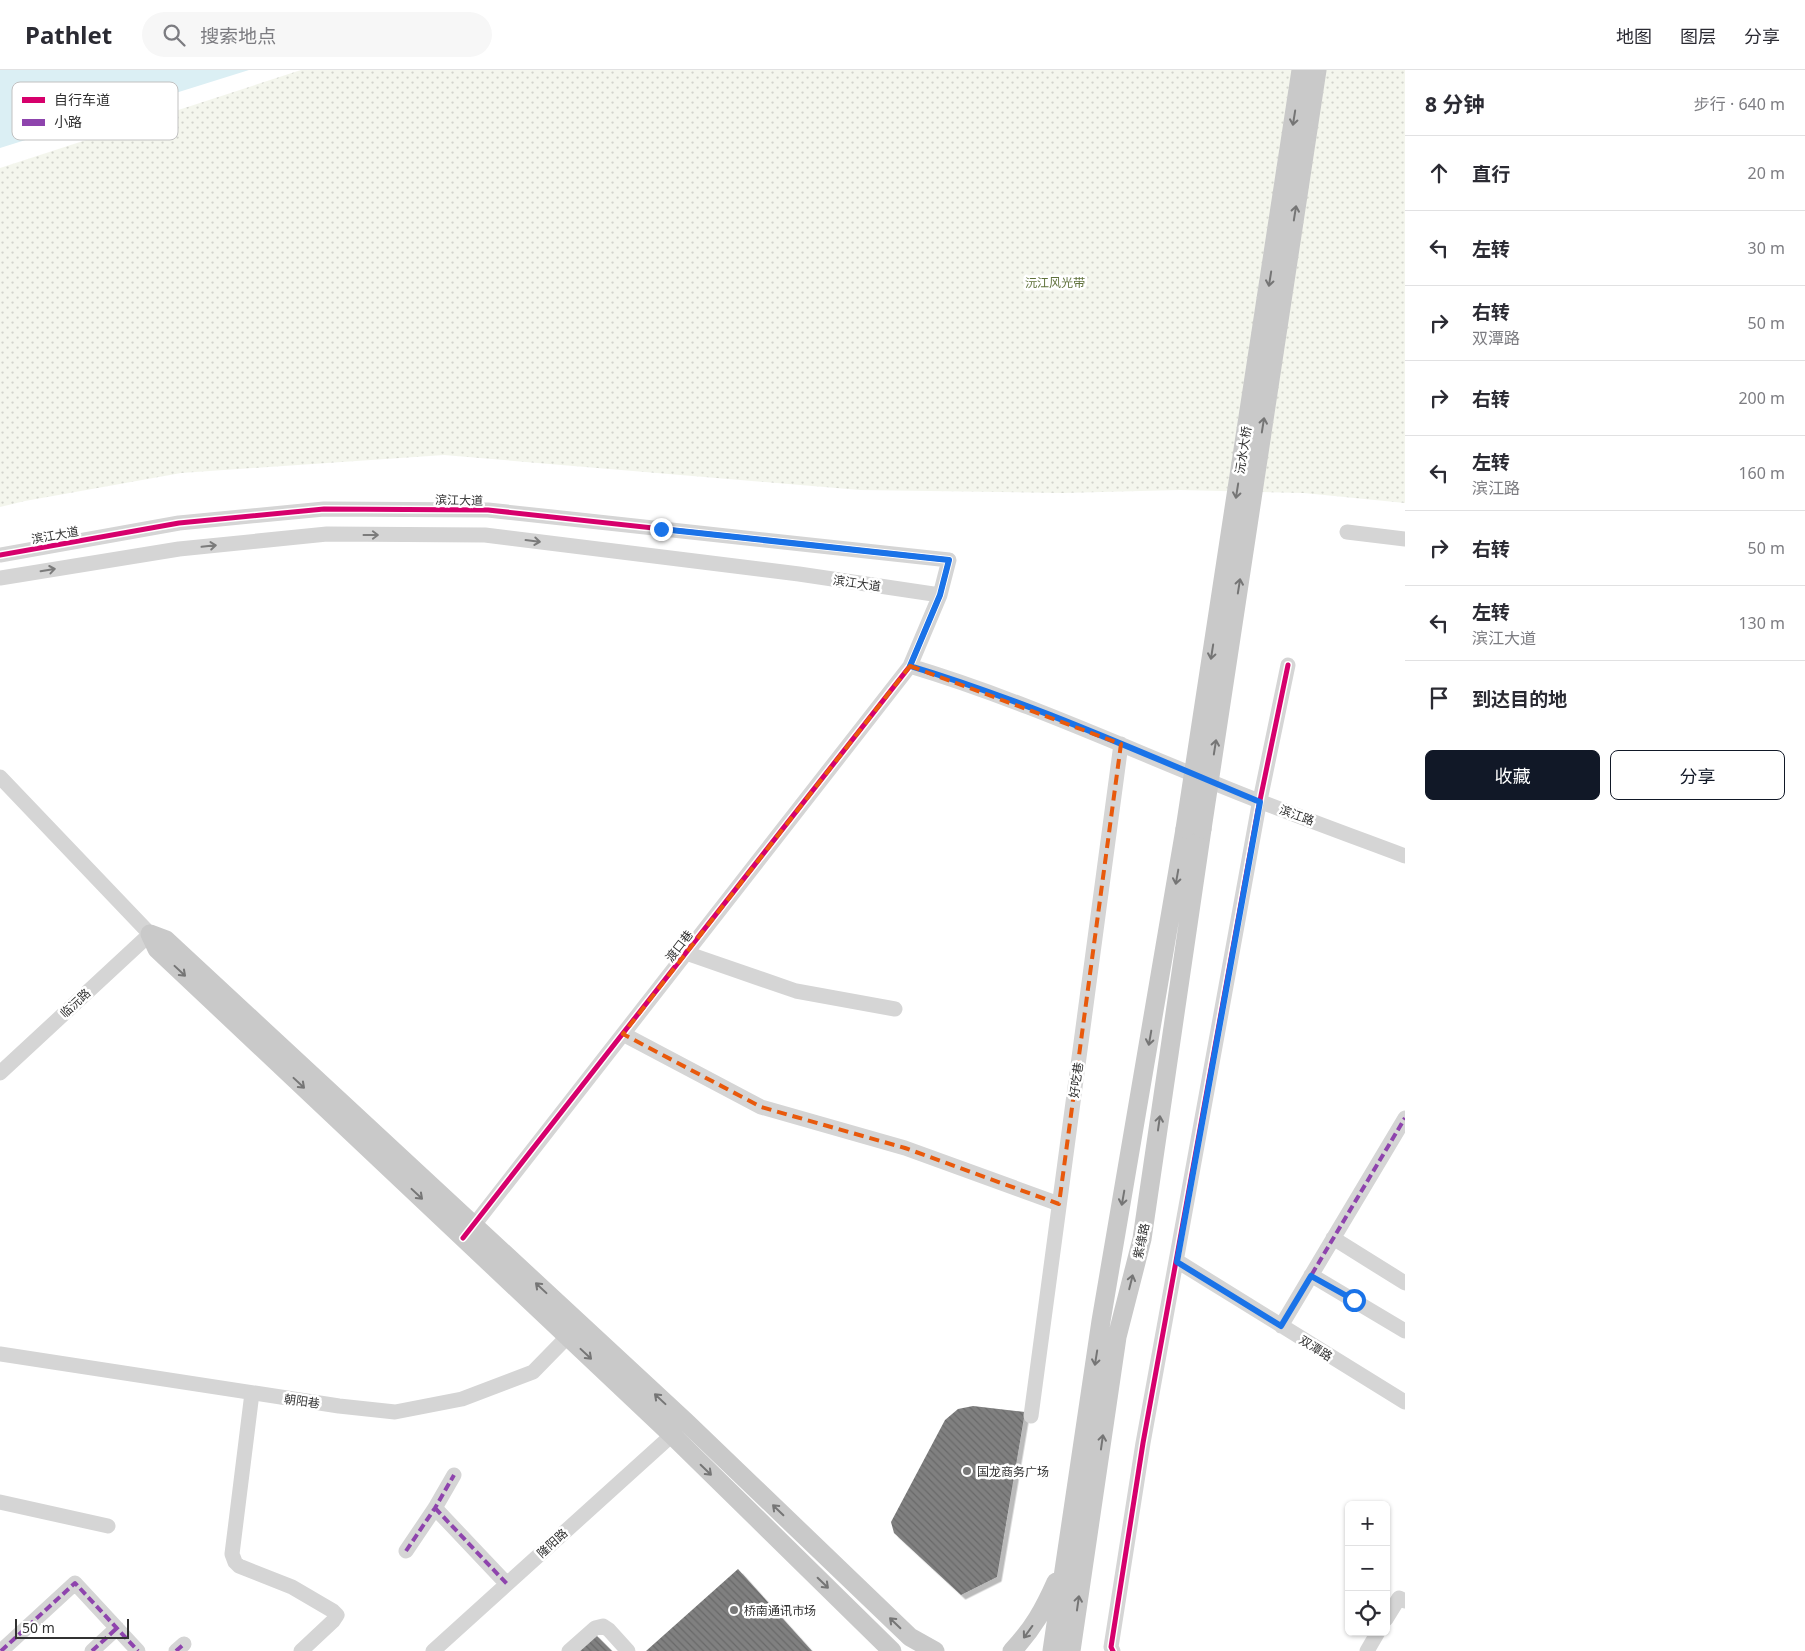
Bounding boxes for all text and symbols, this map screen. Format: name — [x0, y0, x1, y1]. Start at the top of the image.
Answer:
search box — [142, 12, 492, 57]
text: Pathlet — [25, 18, 112, 51]
icon: search — [160, 21, 188, 49]
text: 搜索地点 — [200, 23, 276, 49]
text: 地图 — [1616, 24, 1652, 48]
text: 图层 — [1680, 24, 1716, 48]
text: 分享 — [1744, 24, 1780, 48]
legend — [12, 82, 178, 140]
text: 自行车道 — [54, 90, 110, 109]
text: 8 分钟 — [1425, 90, 1484, 118]
text: 步行 · 640 m — [1694, 93, 1785, 115]
one-way arrow — [1289, 110, 1299, 126]
text: 小路 — [54, 112, 82, 131]
icon: ahead — [1425, 159, 1453, 187]
text: 直行 — [1472, 161, 1510, 187]
text: 20 m — [1748, 162, 1785, 184]
one-way arrow — [1291, 205, 1301, 221]
icon: left — [1425, 234, 1453, 262]
text: 左转 — [1472, 236, 1510, 262]
text: 30 m — [1748, 237, 1785, 259]
one-way arrow — [1264, 270, 1274, 286]
park label: 沅江风光带 — [1025, 274, 1085, 291]
text: 右转 — [1472, 299, 1510, 325]
icon: right — [1425, 309, 1453, 337]
text: 50 m — [1748, 312, 1785, 334]
text: 双潭路 — [1472, 327, 1520, 349]
icon: right — [1425, 384, 1453, 412]
text: 右转 — [1472, 386, 1510, 412]
text: 200 m — [1738, 387, 1785, 409]
one-way arrow — [1259, 418, 1269, 434]
street label: 沅水大桥 — [1231, 425, 1255, 475]
text: 左转 — [1472, 449, 1510, 475]
icon: left — [1425, 459, 1453, 487]
text: 160 m — [1738, 462, 1785, 484]
text: 滨江路 — [1472, 477, 1520, 499]
one-way arrow — [1232, 483, 1242, 499]
street label: 滨江大道 — [435, 491, 483, 509]
route end — [650, 518, 673, 541]
street label: 滨江大道 — [30, 522, 80, 548]
one-way arrow — [362, 530, 378, 539]
icon: right — [1425, 534, 1453, 562]
one-way arrow — [524, 536, 540, 546]
text: 右转 — [1472, 536, 1510, 562]
text: 50 m — [1748, 537, 1785, 559]
one-way arrow — [200, 541, 216, 551]
one-way arrow — [40, 565, 56, 575]
street label: 滨江大道 — [832, 571, 882, 595]
one-way arrow — [1234, 578, 1244, 594]
text: 左转 — [1472, 599, 1510, 625]
icon: left — [1425, 609, 1453, 637]
text: 130 m — [1738, 612, 1785, 634]
text: 滨江大道 — [1472, 627, 1536, 649]
one-way arrow — [1207, 644, 1217, 660]
icon: arrive — [1425, 684, 1453, 712]
text: 到达目的地 — [1472, 686, 1567, 712]
one-way arrow — [1210, 739, 1220, 755]
button: 收藏 — [1425, 750, 1600, 800]
button: 分享 — [1610, 750, 1785, 800]
street label: 滨江路 — [1277, 801, 1317, 829]
one-way arrow — [1172, 869, 1182, 885]
street label: 渡口巷 — [661, 927, 697, 965]
one-way arrow — [174, 965, 187, 977]
street label: 临沅路 — [56, 985, 94, 1021]
one-way arrow — [1144, 1029, 1154, 1045]
street label: 好吃巷 — [1065, 1061, 1087, 1099]
one-way arrow — [292, 1077, 305, 1089]
one-way arrow — [1155, 1115, 1165, 1131]
one-way arrow — [410, 1188, 423, 1200]
one-way arrow — [1117, 1190, 1127, 1206]
street label: 紫缘路 — [1129, 1222, 1153, 1260]
one-way arrow — [1127, 1275, 1136, 1291]
one-way arrow — [535, 1282, 547, 1294]
route start — [1343, 1289, 1366, 1312]
street label: 双潭路 — [1296, 1331, 1336, 1365]
one-way arrow — [579, 1348, 592, 1360]
one-way arrow — [1091, 1350, 1101, 1366]
street label: 朝阳巷 — [283, 1390, 321, 1412]
one-way arrow — [654, 1393, 666, 1405]
one-way arrow — [1097, 1434, 1107, 1450]
one-way arrow — [700, 1463, 712, 1475]
place label: 国龙商务广场 — [977, 1463, 1049, 1480]
marker: 国龙商务广场 — [961, 1465, 973, 1477]
map controls — [1345, 1501, 1390, 1636]
button: + — [1345, 1501, 1390, 1546]
one-way arrow — [771, 1504, 784, 1516]
street label: 隆阳路 — [533, 1525, 571, 1561]
button: − — [1345, 1546, 1390, 1591]
one-way arrow — [816, 1577, 829, 1589]
button: locate — [1345, 1591, 1390, 1636]
one-way arrow — [1073, 1595, 1083, 1611]
place label: 桥南通讯市场 — [744, 1602, 816, 1619]
marker: 桥南通讯市场 — [728, 1604, 740, 1616]
scale bar — [15, 1616, 129, 1639]
one-way arrow — [889, 1617, 902, 1629]
text: 50 m — [22, 1618, 55, 1637]
one-way arrow — [1023, 1625, 1034, 1638]

